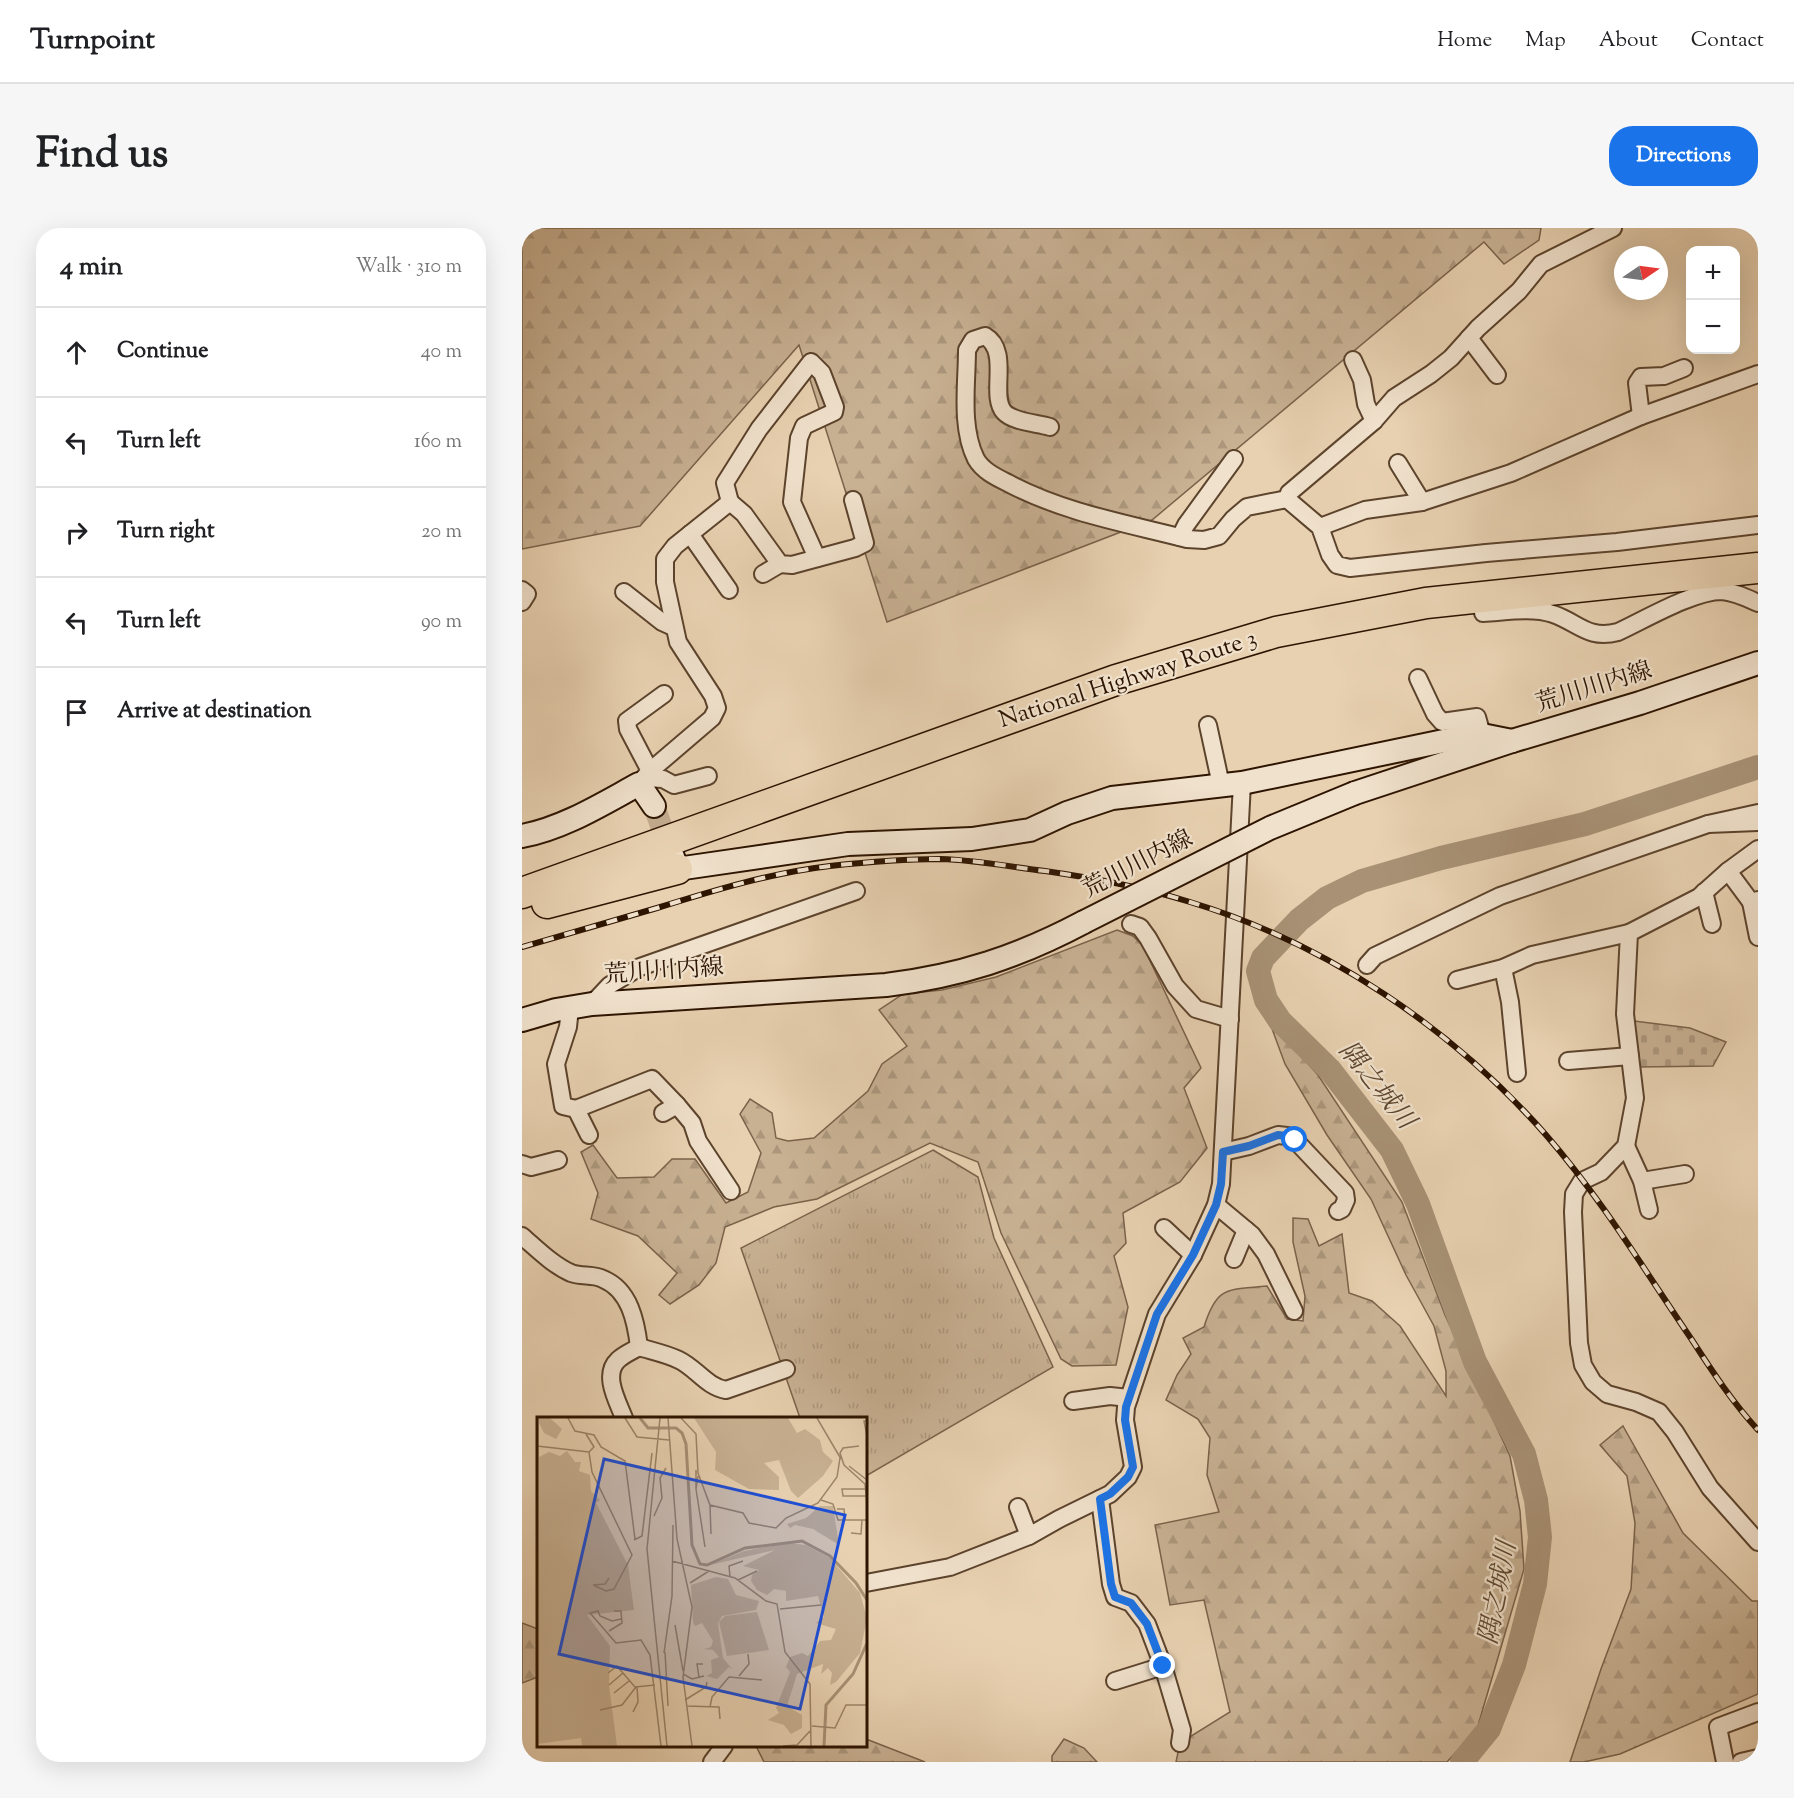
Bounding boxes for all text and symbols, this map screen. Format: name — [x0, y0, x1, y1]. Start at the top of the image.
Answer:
text: Turnpoint — [30, 21, 155, 61]
text: Home — [1437, 26, 1492, 56]
text: Map — [1525, 26, 1566, 56]
text: About — [1599, 26, 1658, 56]
text: Contact — [1691, 26, 1764, 56]
text: Find us — [36, 126, 168, 186]
button: Directions — [1609, 126, 1758, 186]
north arrow — [1614, 246, 1668, 300]
map controls — [1686, 246, 1740, 354]
button: + — [1686, 246, 1740, 300]
text: 4 min — [60, 249, 123, 286]
text: Walk · 310 m — [355, 253, 462, 282]
button: − — [1686, 300, 1740, 354]
icon: ahead — [60, 336, 93, 369]
text: Continue — [117, 336, 208, 368]
text: 40 m — [421, 338, 462, 367]
icon: left — [60, 426, 93, 459]
text: Turn left — [117, 426, 200, 458]
text: 160 m — [414, 428, 462, 457]
icon: right — [60, 516, 93, 549]
text: Turn right — [117, 516, 214, 548]
text: 20 m — [421, 518, 462, 547]
icon: left — [60, 606, 93, 639]
text: Turn left — [117, 606, 200, 638]
text: 90 m — [421, 608, 462, 637]
street label: National Highway Route 3 — [995, 622, 1261, 738]
street label: 荒川川内線 — [1532, 654, 1656, 722]
icon: arrive — [60, 696, 93, 729]
text: Arrive at destination — [117, 696, 312, 728]
street label: 荒川川内線 — [1077, 823, 1199, 907]
street label: 荒川川内線 — [603, 951, 725, 993]
water label: 隅之城川 — [1329, 1034, 1425, 1140]
route start — [1281, 1126, 1307, 1152]
inset map — [537, 1417, 867, 1747]
water label: 隅之城川 — [1471, 1535, 1528, 1648]
route end — [1149, 1652, 1175, 1678]

